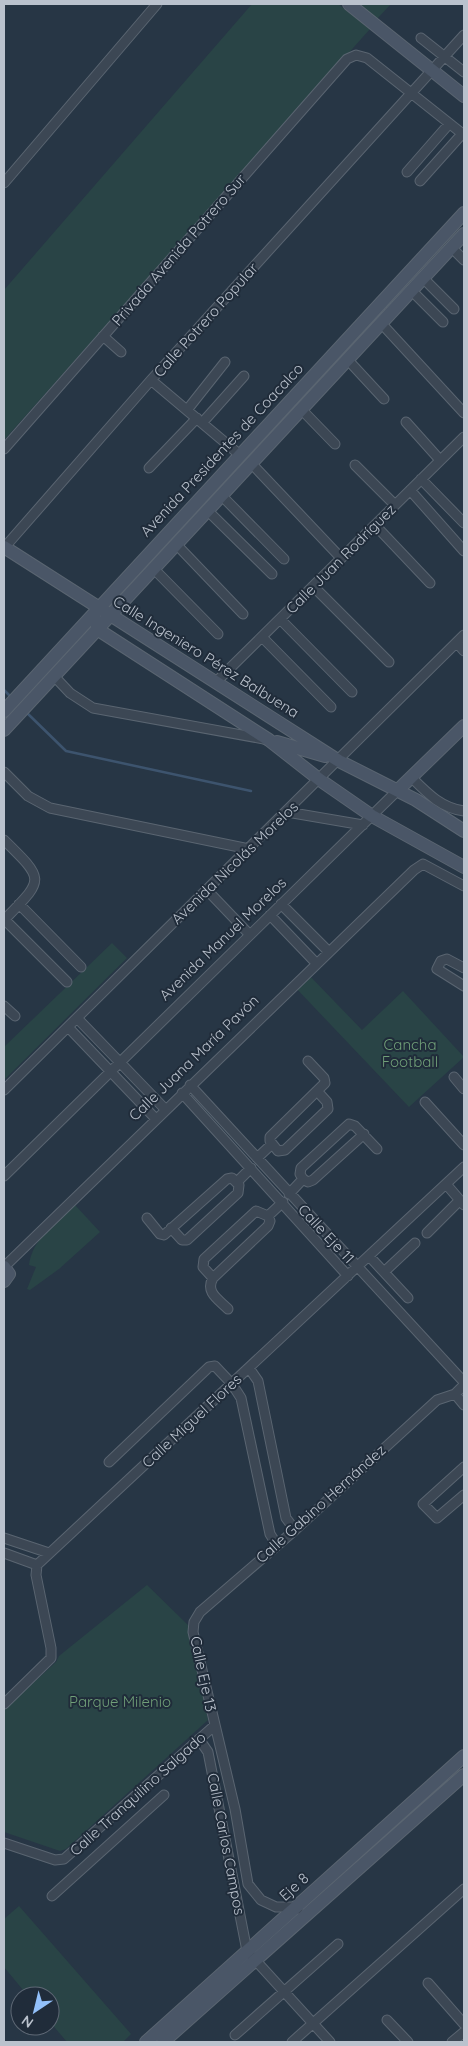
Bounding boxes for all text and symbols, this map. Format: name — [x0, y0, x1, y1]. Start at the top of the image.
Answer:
street label: Privada Avenida Potrero Sur — [107, 170, 250, 330]
street label: Calle Potrero Popular — [149, 258, 262, 381]
street label: Avenida Presidentes de Coacalco — [136, 359, 307, 540]
street label: Calle Juan Rodríguez — [282, 500, 400, 618]
street label: Calle Ingeniero Pérez Balbuena — [110, 591, 303, 722]
street label: Avenida Nicolás Morelos — [167, 797, 302, 928]
street label: Avenida Manuel Morelos — [155, 873, 290, 1004]
street label: Calle Juana María Pavón — [125, 991, 263, 1125]
park label: Cancha Football — [382, 1035, 438, 1071]
street label: Calle Eje 11 — [294, 1200, 359, 1267]
street label: Calle Miguel Flores — [138, 1370, 245, 1472]
street label: Calle Gabino Hernández — [252, 1440, 390, 1567]
street label: Calle Eje 13 — [186, 1634, 221, 1714]
park label: Parque Milenio — [69, 1692, 171, 1711]
street label: Calle Tranquilino Salgado — [66, 1728, 210, 1860]
street label: Calle Carlos Campos — [203, 1771, 250, 1916]
street label: Eje 8 — [275, 1868, 312, 1905]
north arrow — [10, 1986, 60, 2036]
text: N — [18, 2011, 37, 2032]

